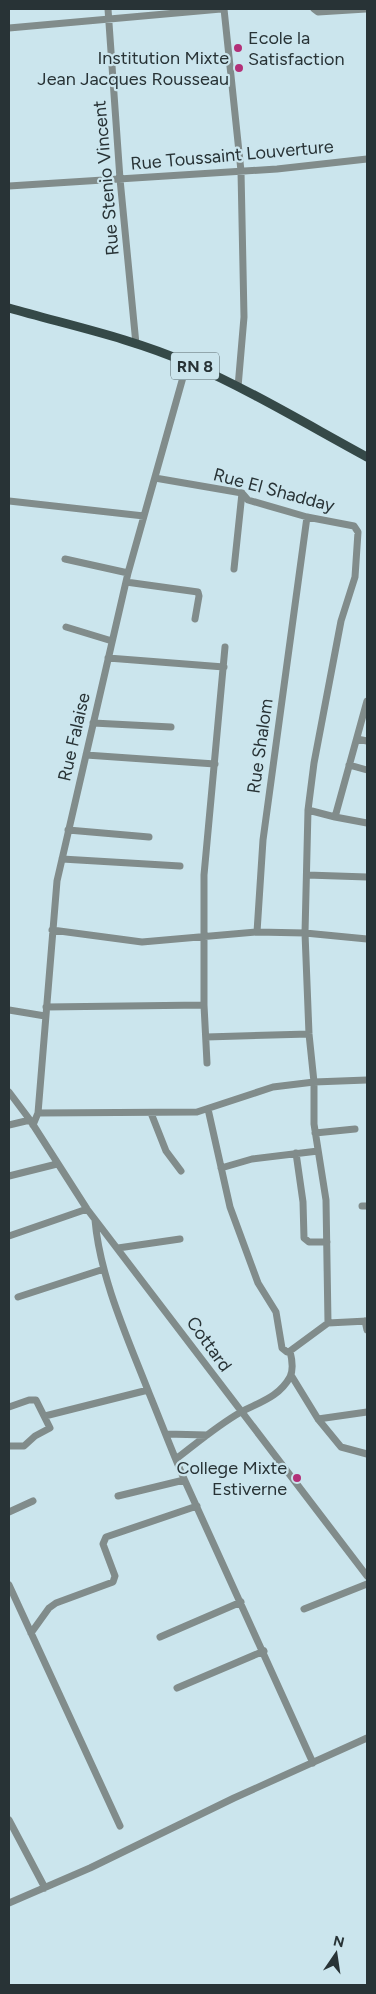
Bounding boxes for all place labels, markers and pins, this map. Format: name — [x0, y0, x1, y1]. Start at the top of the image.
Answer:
place label: Ecole la Satisfaction — [248, 27, 345, 70]
marker: Ecole la Satisfaction — [232, 42, 244, 54]
place label: Institution Mixte Jean Jacques Rousseau — [37, 47, 229, 90]
marker: Institution Mixte Jean Jacques Rousseau — [233, 62, 245, 74]
place label: College Mixte Estiverne — [176, 1457, 287, 1500]
marker: College Mixte Estiverne — [291, 1472, 303, 1484]

